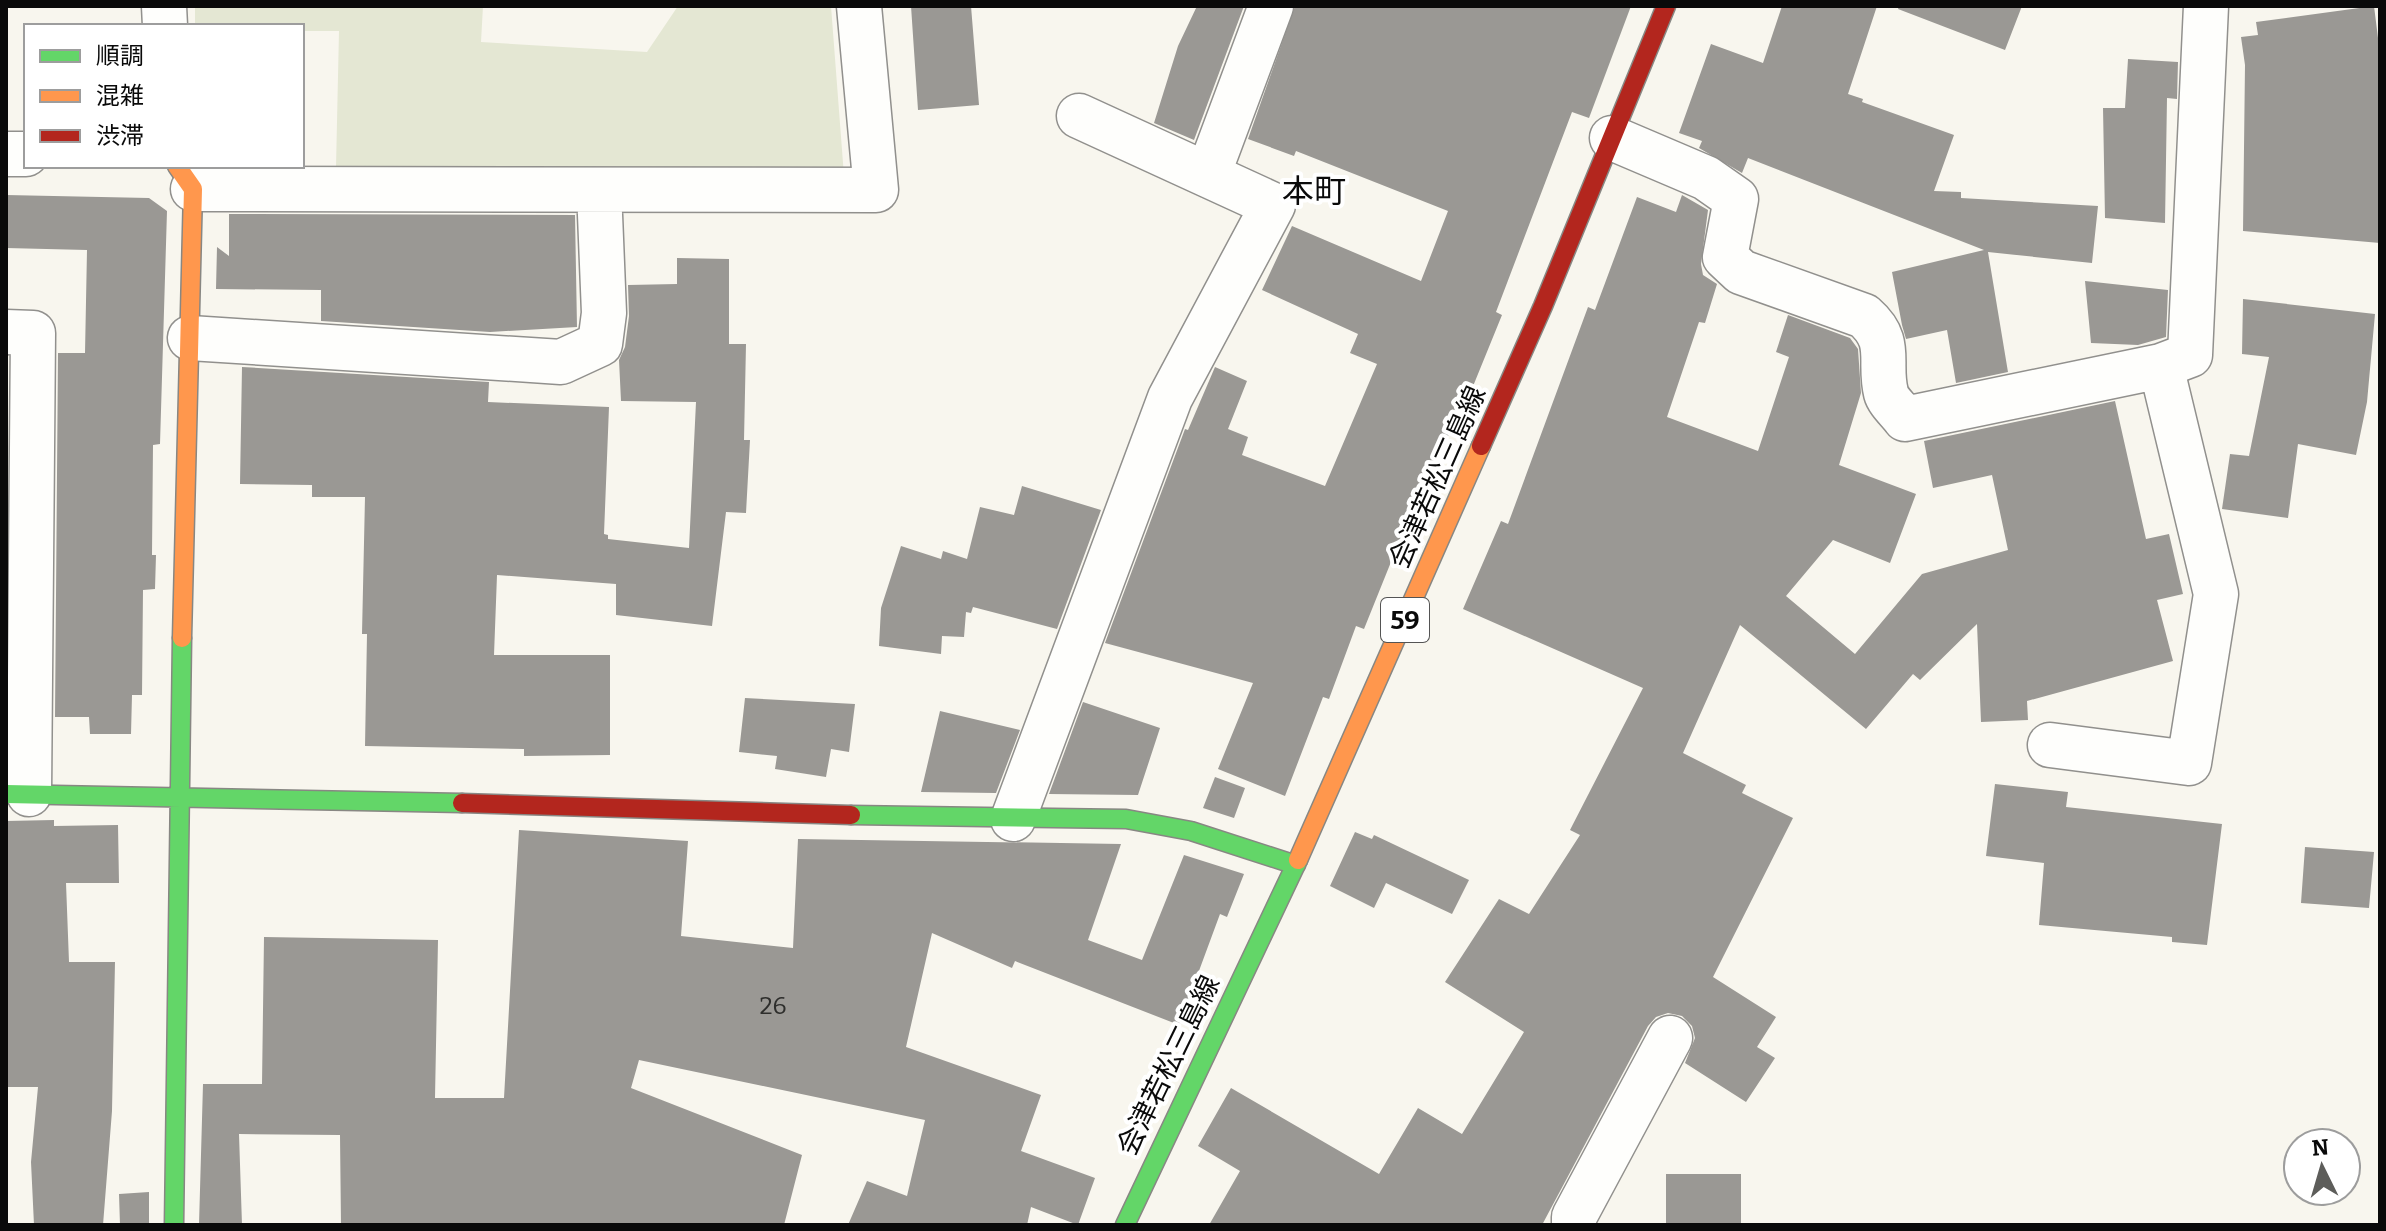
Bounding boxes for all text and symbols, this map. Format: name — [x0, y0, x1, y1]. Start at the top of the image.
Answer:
legend — [24, 24, 304, 168]
text: 順調 — [96, 42, 144, 70]
text: 混雑 — [96, 82, 144, 110]
text: 渋滞 — [96, 122, 144, 150]
district label: 本町 — [1282, 172, 1346, 210]
street label: 会津若松三島線 — [1383, 381, 1492, 573]
road number: 59 — [1381, 598, 1429, 642]
street label: 会津若松三島線 — [1111, 970, 1226, 1161]
house number: 26 — [759, 992, 787, 1020]
north arrow — [2282, 1127, 2362, 1207]
text: N — [2311, 1133, 2330, 1162]

